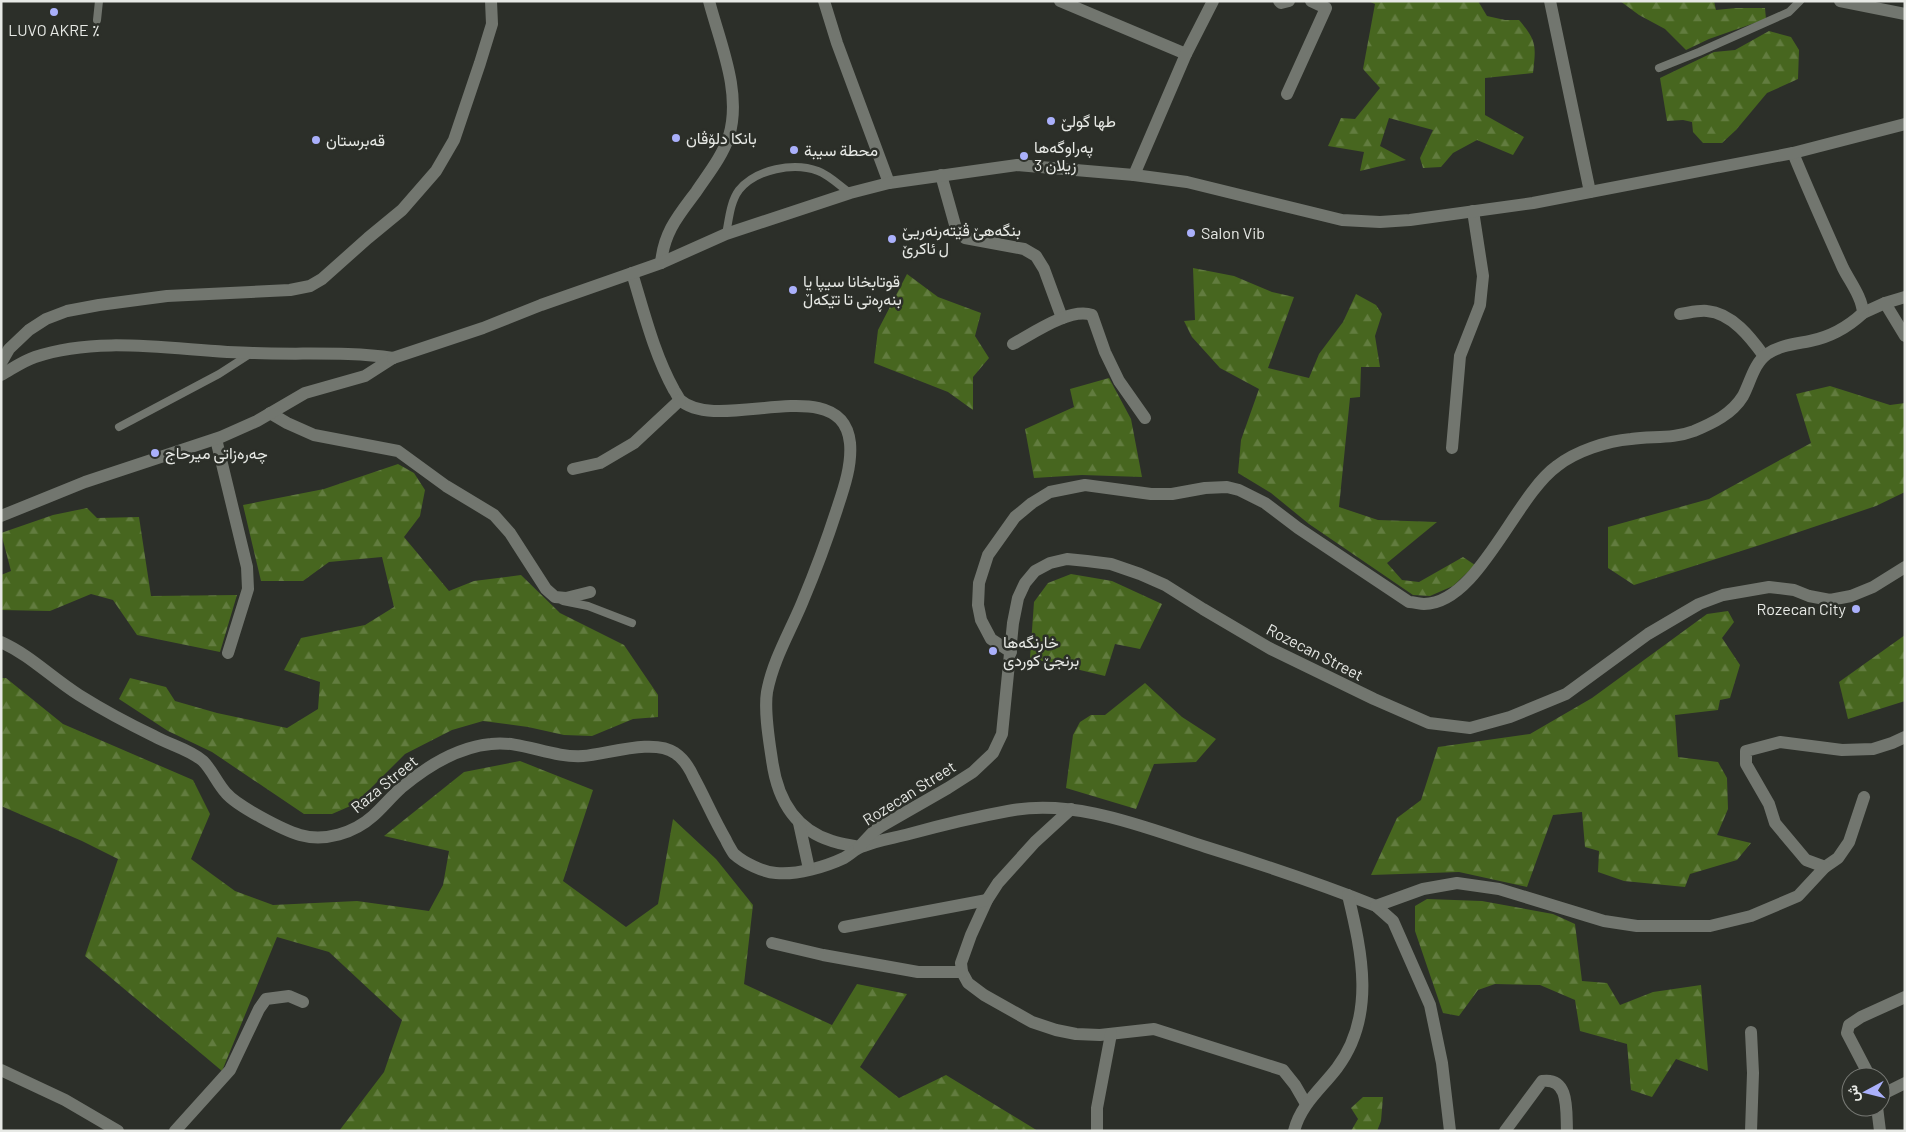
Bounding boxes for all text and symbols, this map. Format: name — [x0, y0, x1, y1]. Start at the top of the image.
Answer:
marker: LUVO AKRE ٪ — [48, 6, 60, 18]
place label: LUVO AKRE ٪ — [8, 20, 100, 39]
place label: طها گولێ — [1061, 111, 1116, 132]
marker: طها گولێ — [1045, 115, 1057, 127]
place label: بانکا دلۆڤان — [686, 128, 757, 149]
place label: قەبرستان — [326, 130, 385, 151]
marker: بانکا دلۆڤان — [670, 132, 682, 144]
marker: قەبرستان — [310, 134, 322, 146]
place label: پەراوگەها زیلان 3 — [1034, 137, 1093, 176]
place label: محطة سيبة — [804, 140, 878, 160]
marker: محطة سيبة — [788, 144, 800, 156]
marker: پەراوگەها زیلان 3 — [1018, 150, 1030, 162]
place label: بنگەهێ ڤێتەرنەریێ ل ئاکرێ — [902, 220, 1021, 259]
place label: Salon Vib — [1201, 223, 1265, 242]
marker: Salon Vib — [1185, 227, 1197, 239]
marker: بنگەهێ ڤێتەرنەریێ ل ئاکرێ — [886, 233, 898, 245]
place label: قوتابخانا سیپا یا بنەڕەتی تا تێکەڵ — [803, 271, 902, 312]
marker: قوتابخانا سیپا یا بنەڕەتی تا تێکەڵ — [787, 284, 799, 296]
place label: چەرەزاتی میرحاج — [165, 443, 268, 465]
marker: چەرەزاتی میرحاج — [149, 447, 161, 459]
place label: Rozecan City — [1757, 599, 1847, 618]
marker: Rozecan City — [1850, 603, 1862, 615]
street label: Rozecan Street — [1264, 619, 1367, 684]
place label: خارنگەها برنجێ کوردی — [1003, 632, 1079, 671]
marker: خارنگەها برنجێ کوردی — [987, 645, 999, 657]
street label: Raza Street — [347, 751, 421, 816]
street label: Rozecan Street — [859, 756, 959, 829]
north arrow — [1841, 1067, 1891, 1117]
text: ش — [1843, 1084, 1863, 1103]

